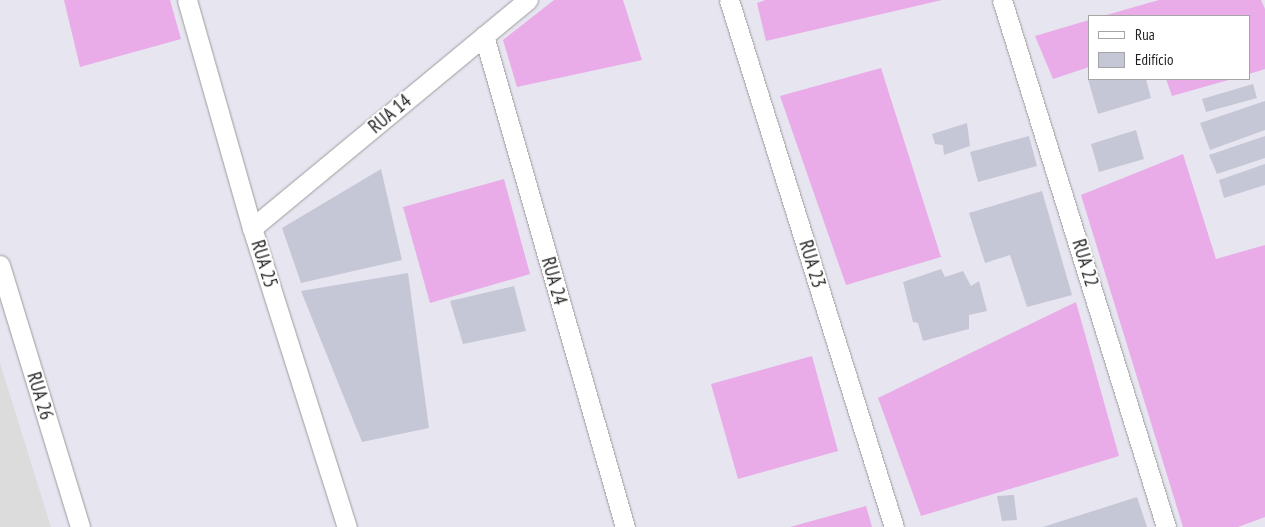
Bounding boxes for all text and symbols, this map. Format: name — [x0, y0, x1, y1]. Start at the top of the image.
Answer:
legend — [1088, 15, 1250, 80]
text: Rua — [1135, 25, 1155, 44]
text: Edifício — [1135, 50, 1173, 69]
street label: RUA 14 — [364, 89, 416, 139]
street label: RUA 22 — [1067, 236, 1103, 290]
street label: RUA 25 — [246, 237, 282, 291]
street label: RUA 23 — [794, 237, 830, 291]
street label: RUA 24 — [536, 254, 572, 308]
street label: RUA 26 — [22, 369, 58, 423]

